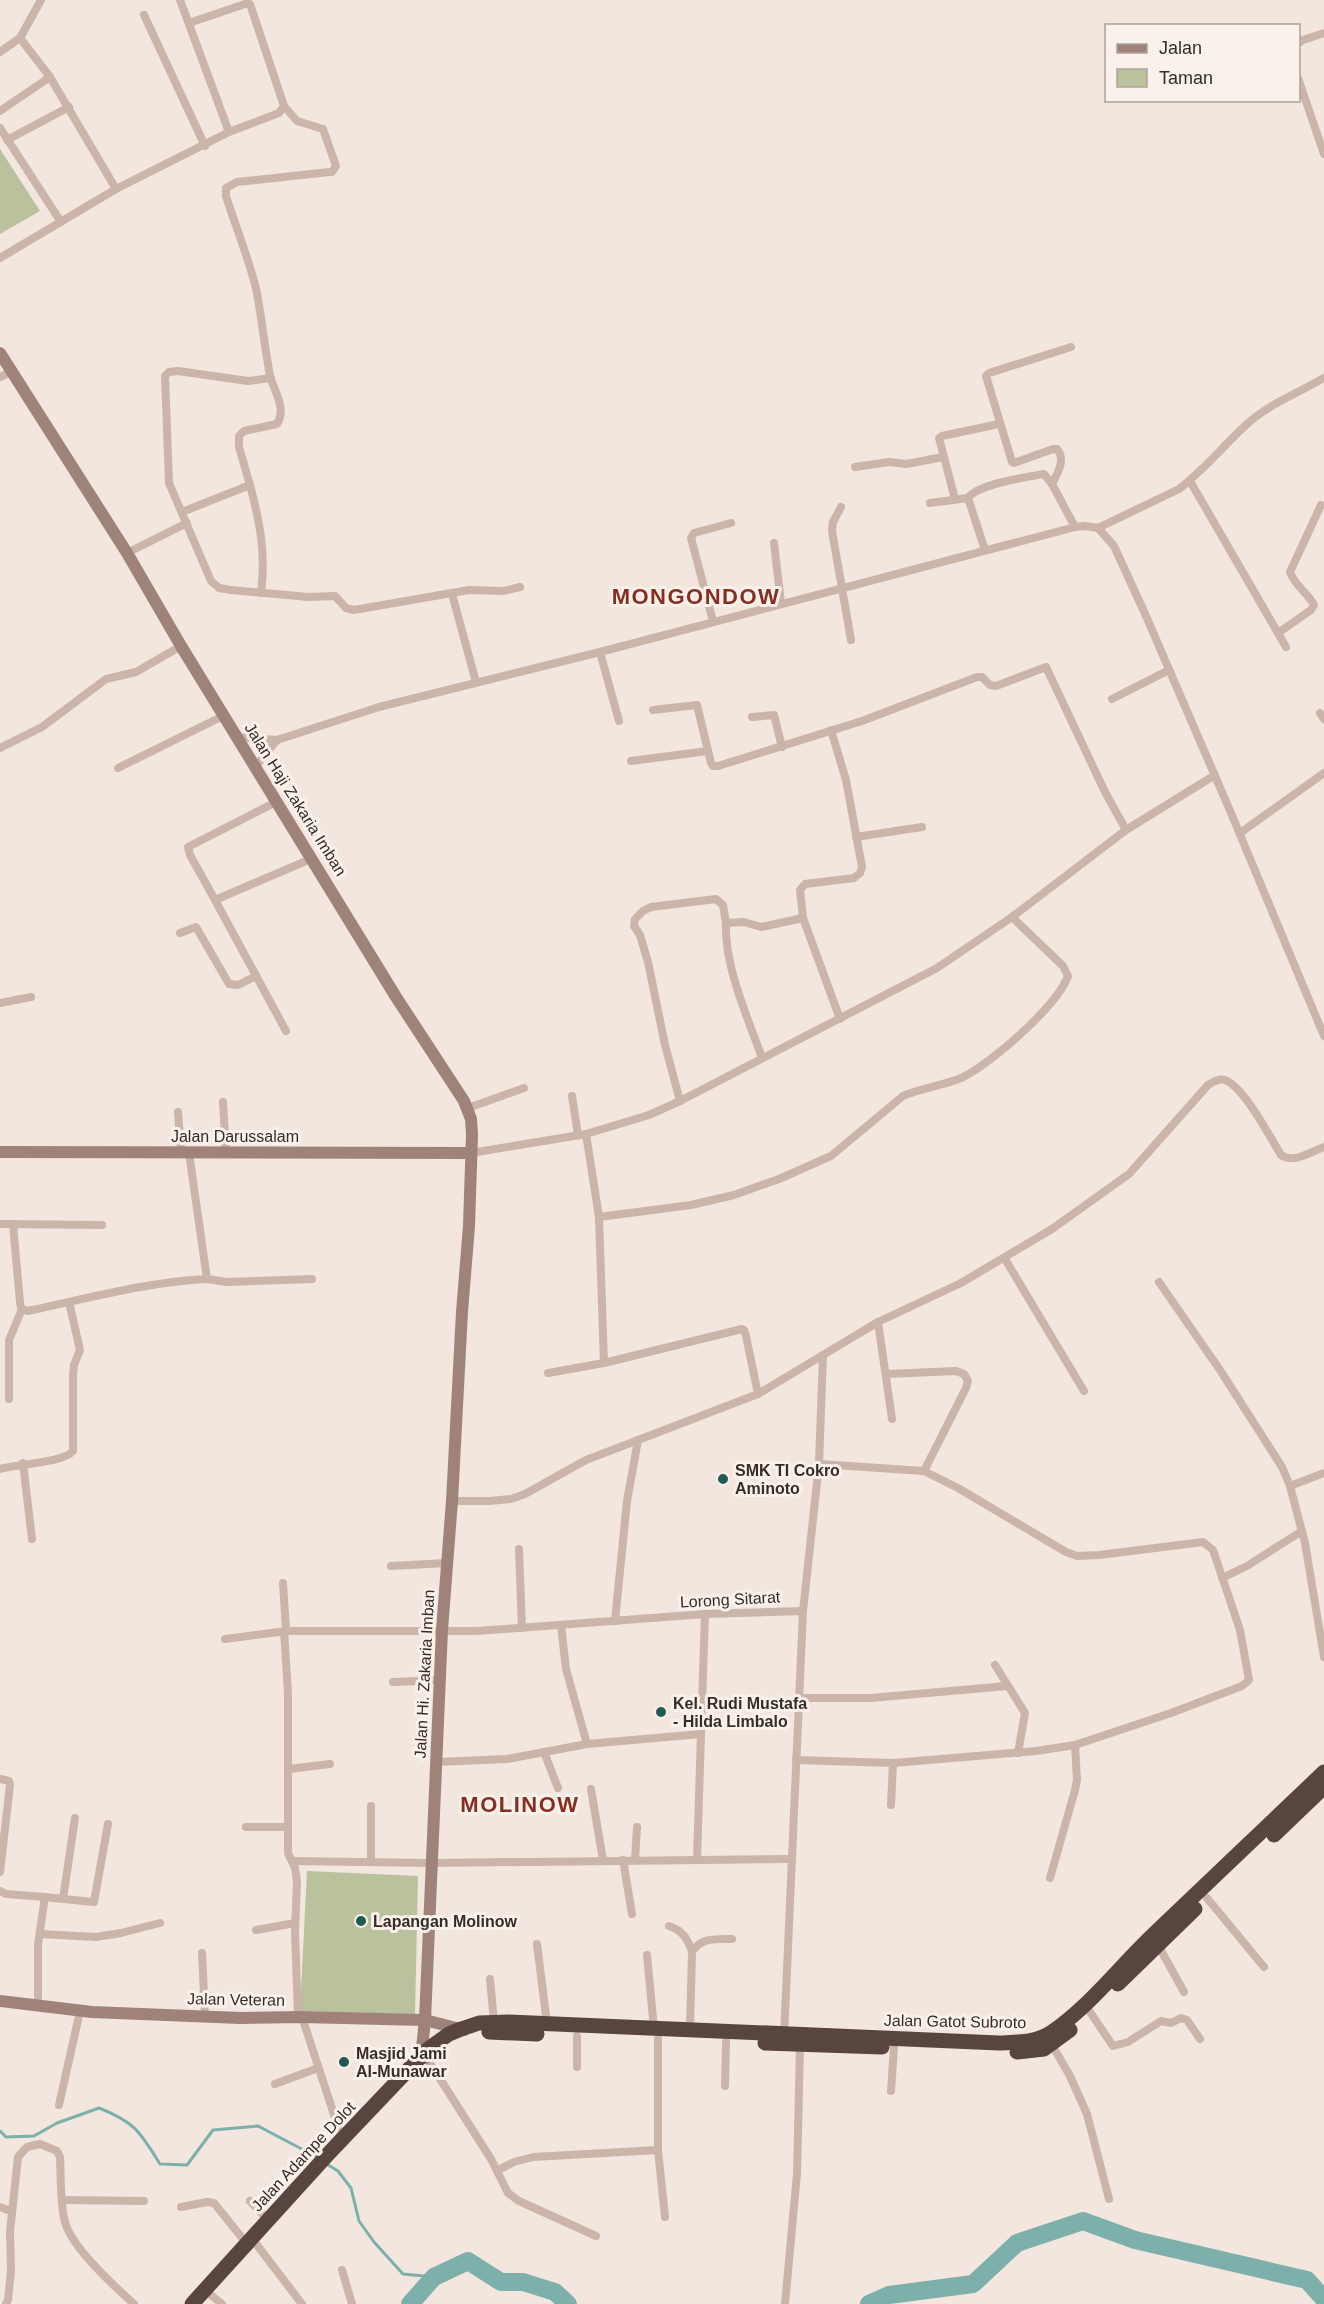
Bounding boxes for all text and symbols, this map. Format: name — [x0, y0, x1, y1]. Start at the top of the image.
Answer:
legend — [1105, 24, 1300, 102]
text: Jalan — [1159, 38, 1202, 58]
text: Taman — [1159, 68, 1213, 88]
district label: MONGONDOW — [612, 584, 780, 609]
street label: Jalan Haji Zakaria Imban — [241, 720, 350, 879]
street label: Jalan Darussalam — [171, 1128, 299, 1145]
place label: SMK TI Cokro Aminoto — [735, 1462, 840, 1497]
marker: SMK TI Cokro Aminoto — [716, 1472, 730, 1486]
street label: Lorong Sitarat — [679, 1588, 781, 1611]
street label: Jalan Hi. Zakaria Imban — [412, 1589, 437, 1759]
place label: Kel. Rudi Mustafa - Hilda Limbalo — [673, 1695, 807, 1730]
marker: Kel. Rudi Mustafa - Hilda Limbalo — [654, 1705, 668, 1719]
district label: MOLINOW — [460, 1792, 580, 1817]
place label: Lapangan Molinow — [373, 1913, 518, 1930]
marker: Lapangan Molinow — [354, 1914, 368, 1928]
street label: Jalan Veteran — [187, 1990, 285, 2009]
street label: Jalan Gatot Subroto — [884, 2012, 1026, 2031]
place label: Masjid Jami Al-Munawar — [356, 2045, 447, 2080]
marker: Masjid Jami Al-Munawar — [337, 2055, 351, 2069]
street label: Jalan Adampe Dolot — [248, 2098, 359, 2215]

